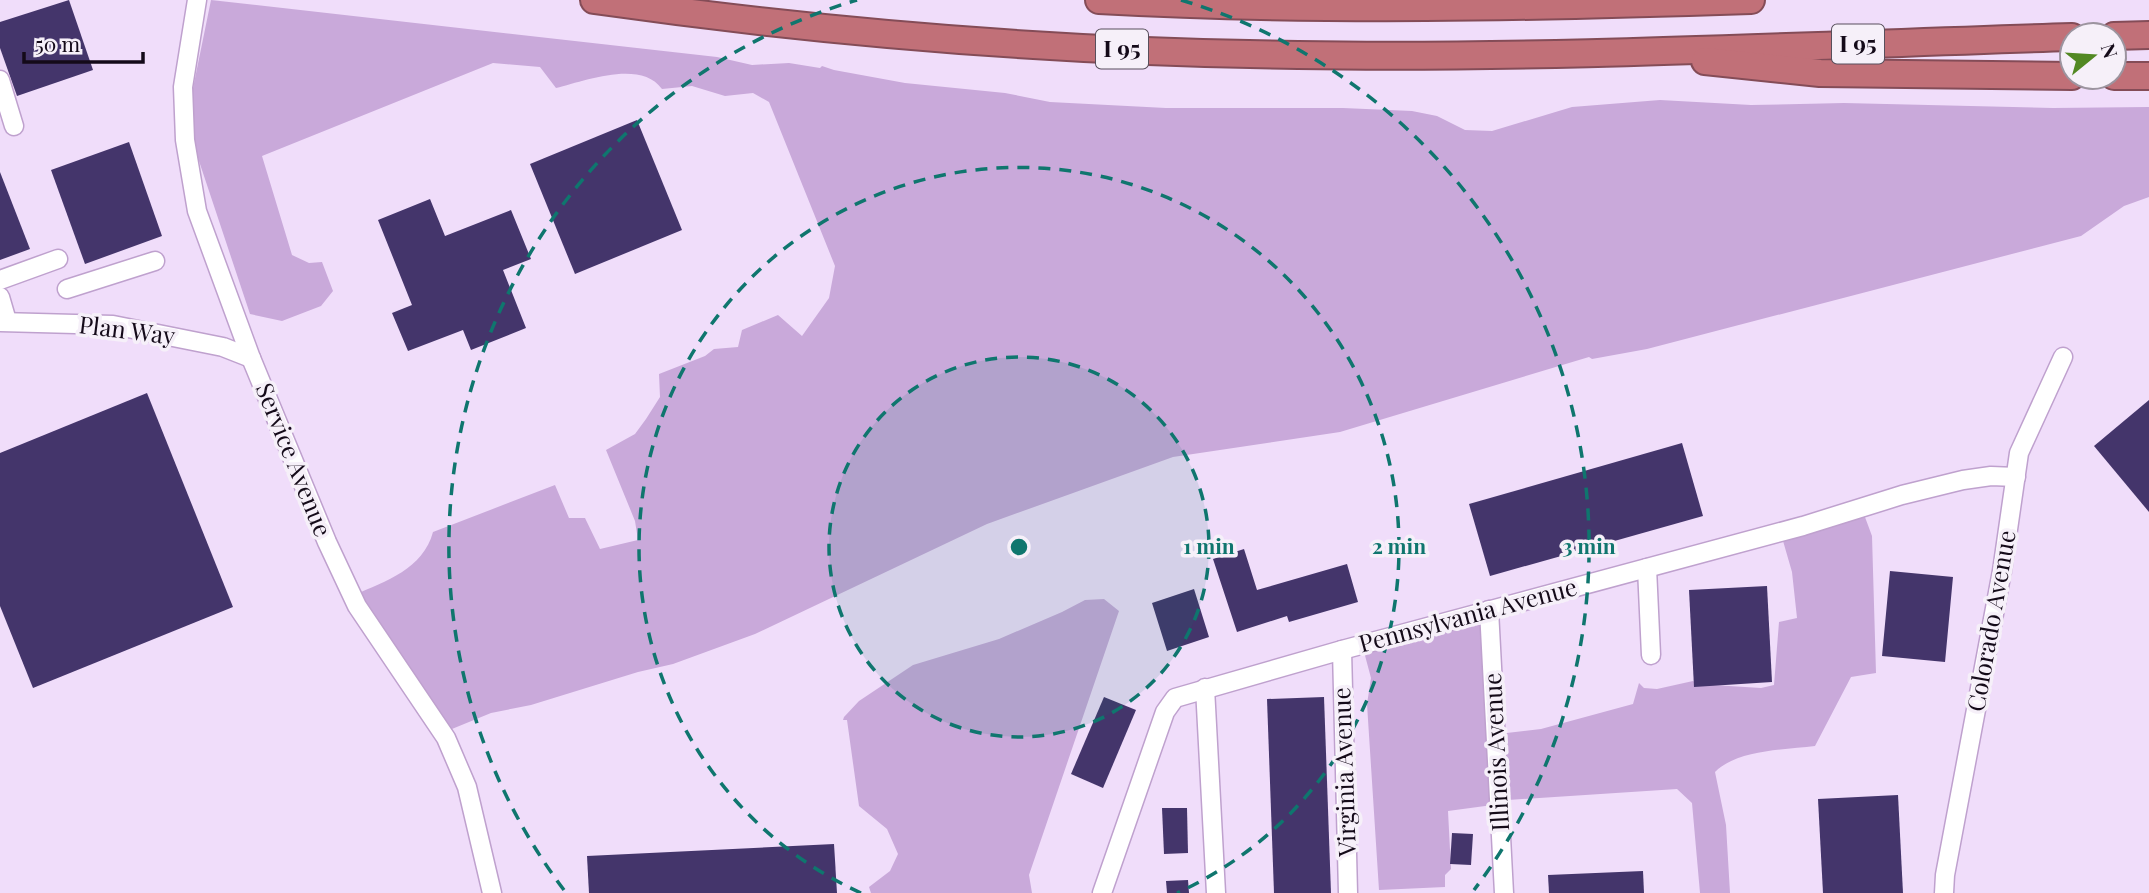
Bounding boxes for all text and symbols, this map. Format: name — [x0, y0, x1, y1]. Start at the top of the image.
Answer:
scale bar — [24, 21, 144, 65]
north arrow — [2058, 21, 2128, 91]
road number: I 95 — [1832, 24, 1884, 64]
text: 50 m — [35, 29, 81, 57]
road number: I 95 — [1096, 30, 1148, 68]
text: N — [2096, 40, 2125, 61]
street label: Plan Way — [77, 307, 177, 351]
street label: Service Avenue — [250, 378, 340, 541]
street label: Colorado Avenue — [1958, 528, 2022, 714]
text: 1 min — [1183, 531, 1235, 559]
text: 2 min — [1372, 531, 1426, 559]
text: 3 min — [1562, 531, 1616, 559]
centre of rings — [1007, 535, 1031, 559]
street label: Pennsylvania Avenue — [1355, 570, 1580, 659]
street label: Illinois Avenue — [1475, 672, 1515, 832]
street label: Virginia Avenue — [1324, 687, 1362, 858]

